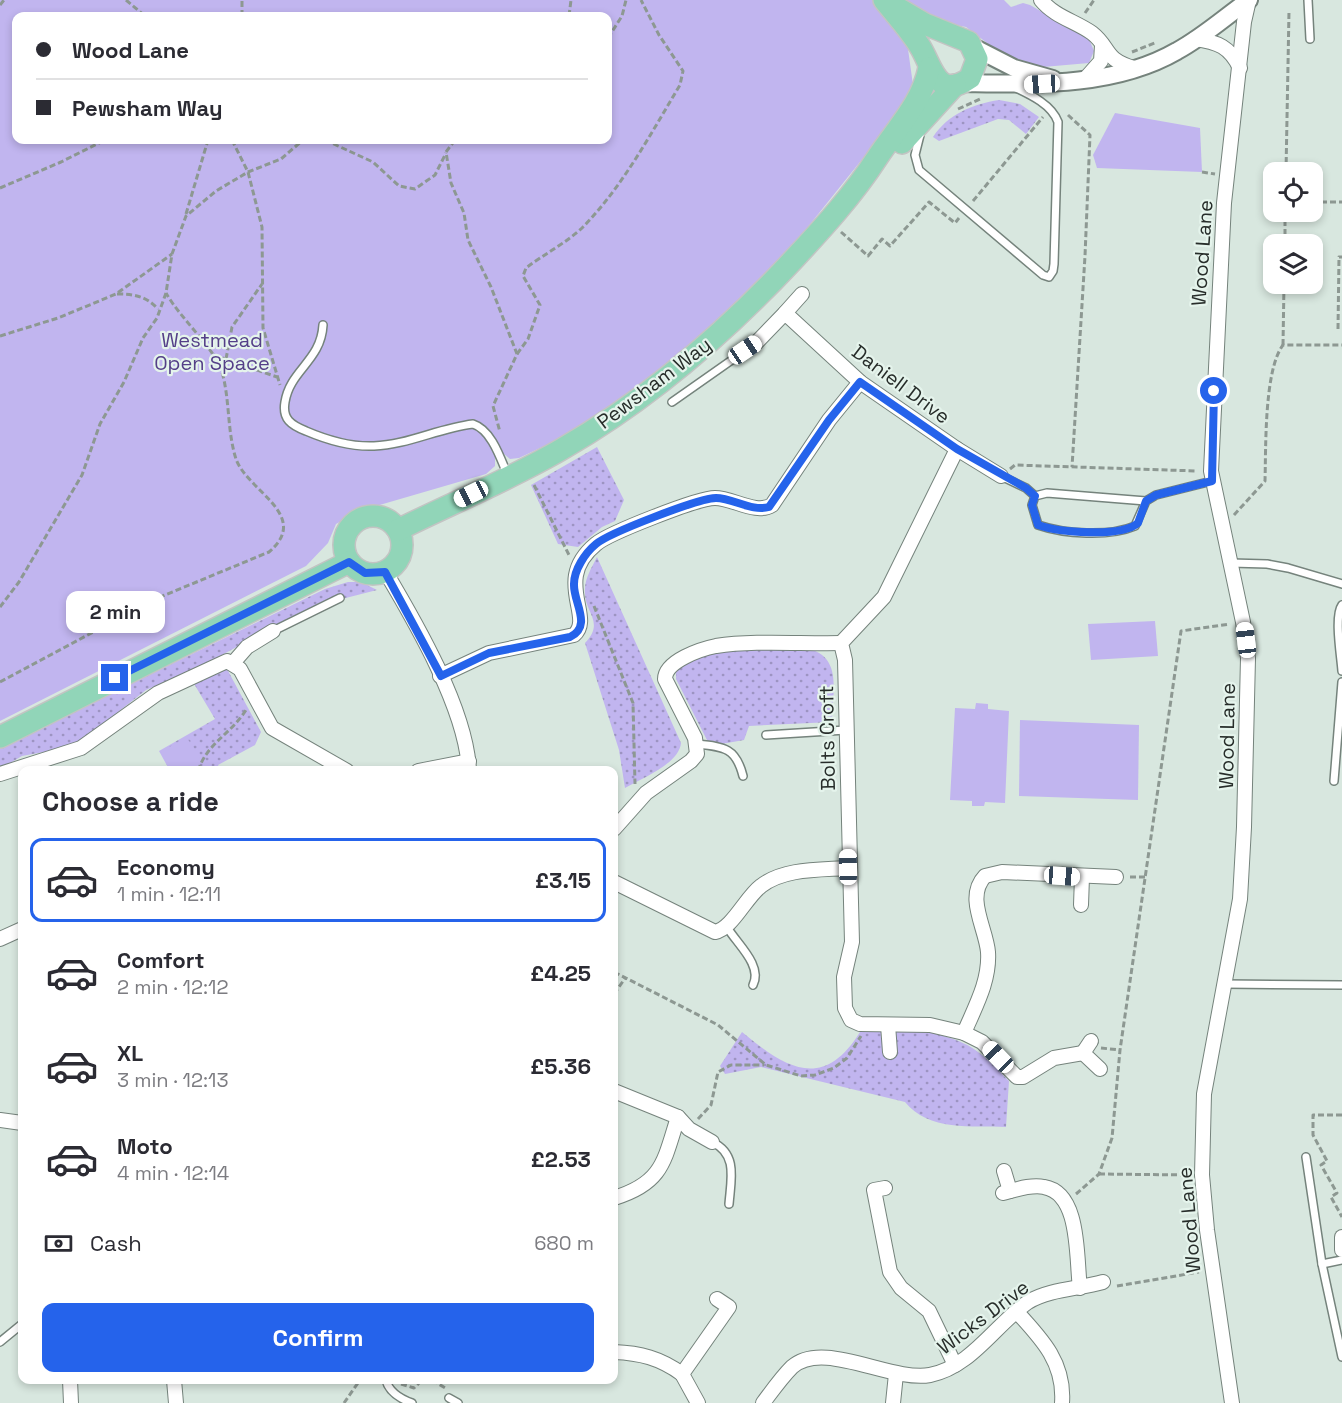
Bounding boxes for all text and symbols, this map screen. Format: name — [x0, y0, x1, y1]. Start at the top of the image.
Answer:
text: Wood Lane — [72, 36, 189, 64]
car — [1024, 74, 1060, 94]
text: Pewsham Way — [72, 94, 223, 122]
map controls — [1263, 162, 1323, 294]
button: locate — [1263, 162, 1323, 222]
street label: Wood Lane — [1185, 199, 1219, 307]
button: layers — [1263, 234, 1323, 294]
park label: Westmead Open Space — [154, 327, 270, 376]
street label: Pewsham Way — [592, 332, 716, 434]
car — [725, 332, 765, 368]
street label: Daniell Drive — [847, 339, 955, 429]
route start — [1200, 377, 1227, 404]
car — [451, 478, 491, 510]
callout: 2 min — [66, 591, 164, 633]
text: 2 min — [90, 599, 141, 625]
car — [1235, 621, 1257, 659]
route end — [101, 664, 128, 691]
street label: Wood Lane — [1213, 683, 1241, 789]
street label: Bolts Croft — [813, 685, 841, 791]
text: Choose a ride — [42, 784, 219, 819]
car — [839, 849, 857, 885]
icon: car — [45, 853, 99, 907]
text: Economy — [117, 853, 215, 881]
text: £3.15 — [535, 866, 591, 894]
car — [1043, 866, 1081, 886]
text: 1 min · 12:11 — [117, 881, 221, 907]
icon: car — [45, 946, 99, 1000]
text: Comfort — [117, 946, 205, 974]
text: £4.25 — [530, 959, 591, 987]
text: 2 min · 12:12 — [117, 974, 228, 1000]
car — [979, 1038, 1017, 1076]
icon: car — [45, 1039, 99, 1093]
text: XL — [117, 1039, 143, 1067]
text: £5.36 — [530, 1052, 591, 1080]
text: 3 min · 12:13 — [117, 1067, 229, 1093]
icon: car — [45, 1132, 99, 1186]
text: Moto — [117, 1132, 173, 1160]
text: £2.53 — [531, 1145, 591, 1173]
text: 4 min · 12:14 — [117, 1160, 229, 1186]
street label: Wood Lane — [1171, 1166, 1207, 1274]
icon: cash — [42, 1227, 75, 1260]
text: Cash — [90, 1229, 142, 1257]
text: 680 m — [534, 1230, 594, 1256]
street label: Wicks Drive — [932, 1274, 1034, 1360]
button: Confirm — [42, 1303, 594, 1372]

